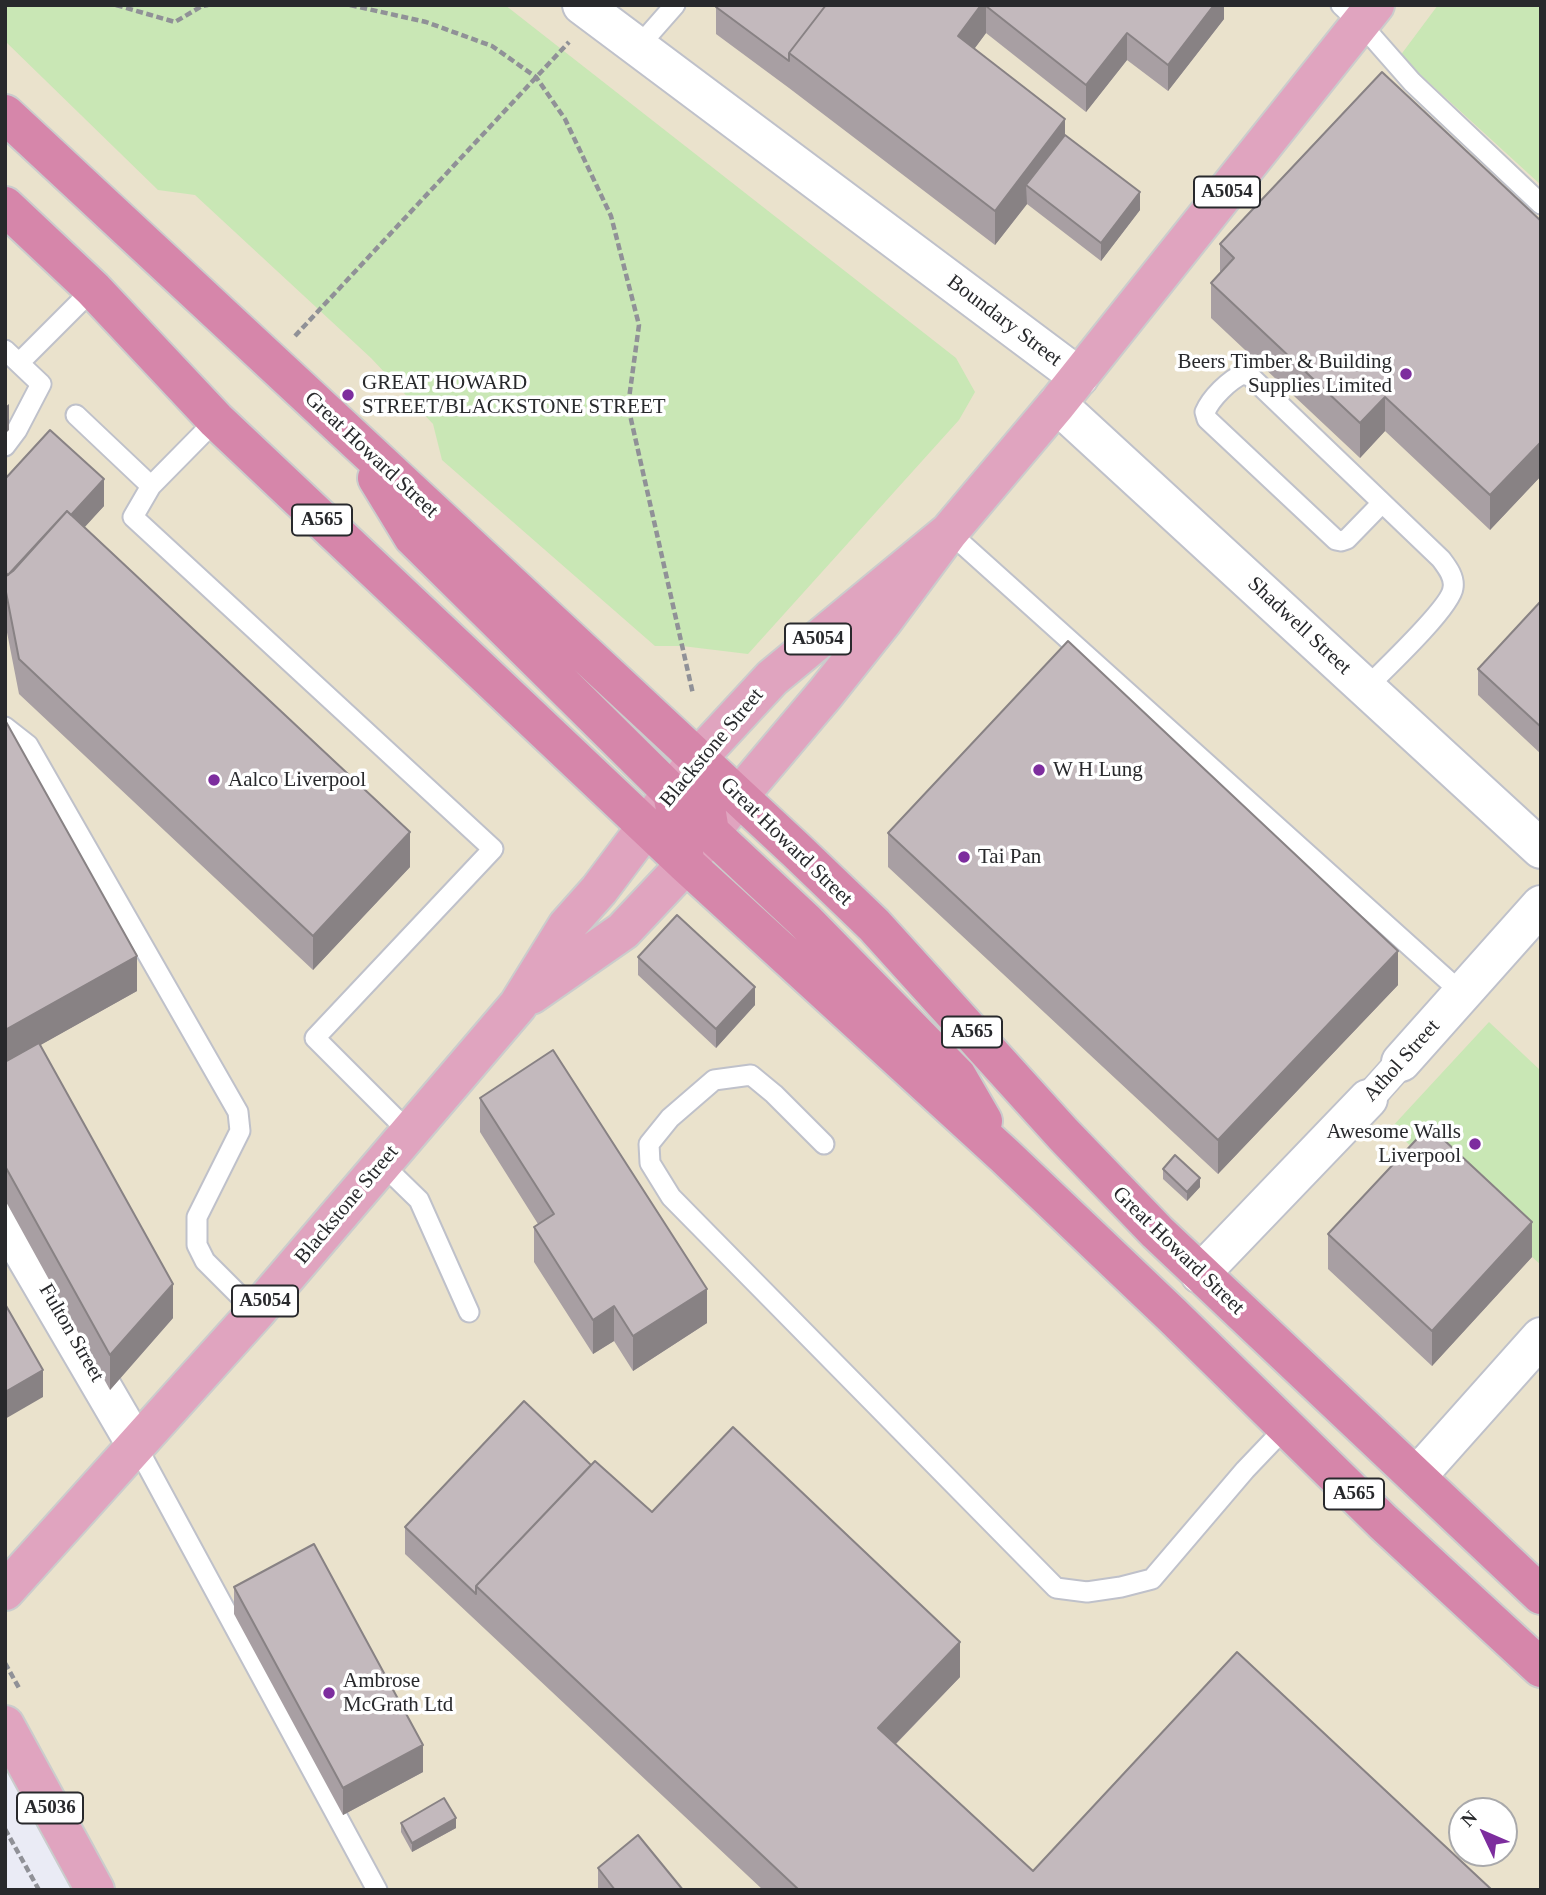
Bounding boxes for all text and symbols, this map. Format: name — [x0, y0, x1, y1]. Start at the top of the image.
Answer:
road number: A5054 — [1194, 176, 1260, 208]
street label: Boundary Street — [942, 270, 1066, 372]
place label: Beers Timber & Building Supplies Limited — [1178, 349, 1392, 399]
marker: Beers Timber & Building Supplies Limited — [1398, 366, 1414, 382]
place label: GREAT HOWARD STREET/BLACKSTONE STREET — [362, 370, 666, 420]
street label: Great Howard Street — [299, 387, 443, 523]
marker: GREAT HOWARD STREET/BLACKSTONE STREET — [340, 387, 356, 403]
road number: A565 — [292, 505, 352, 536]
street label: Shadwell Street — [1242, 572, 1356, 680]
road number: A5054 — [785, 624, 851, 654]
street label: Blackstone Street — [655, 683, 769, 813]
place label: W H Lung — [1053, 757, 1143, 783]
marker: W H Lung — [1031, 762, 1047, 778]
place label: Aalco Liverpool — [228, 767, 366, 793]
marker: Aalco Liverpool — [206, 772, 222, 788]
street label: Great Howard Street — [715, 773, 857, 911]
place label: Tai Pan — [978, 844, 1041, 870]
marker: Tai Pan — [956, 849, 972, 865]
street label: Athol Street — [1358, 1015, 1446, 1107]
road number: A565 — [942, 1016, 1002, 1048]
place label: Awesome Walls Liverpool — [1326, 1119, 1461, 1169]
marker: Awesome Walls Liverpool — [1467, 1136, 1483, 1152]
street label: Blackstone Street — [290, 1140, 404, 1270]
street label: Great Howard Street — [1107, 1182, 1249, 1320]
street label: Fulton Street — [33, 1279, 109, 1387]
road number: A5054 — [232, 1286, 298, 1316]
road number: A565 — [1324, 1478, 1384, 1510]
place label: Ambrose McGrath Ltd — [343, 1668, 453, 1718]
marker: Ambrose McGrath Ltd — [321, 1685, 337, 1701]
road number: A5036 — [17, 1792, 83, 1824]
north arrow — [1448, 1797, 1518, 1867]
text: N — [1457, 1806, 1481, 1831]

